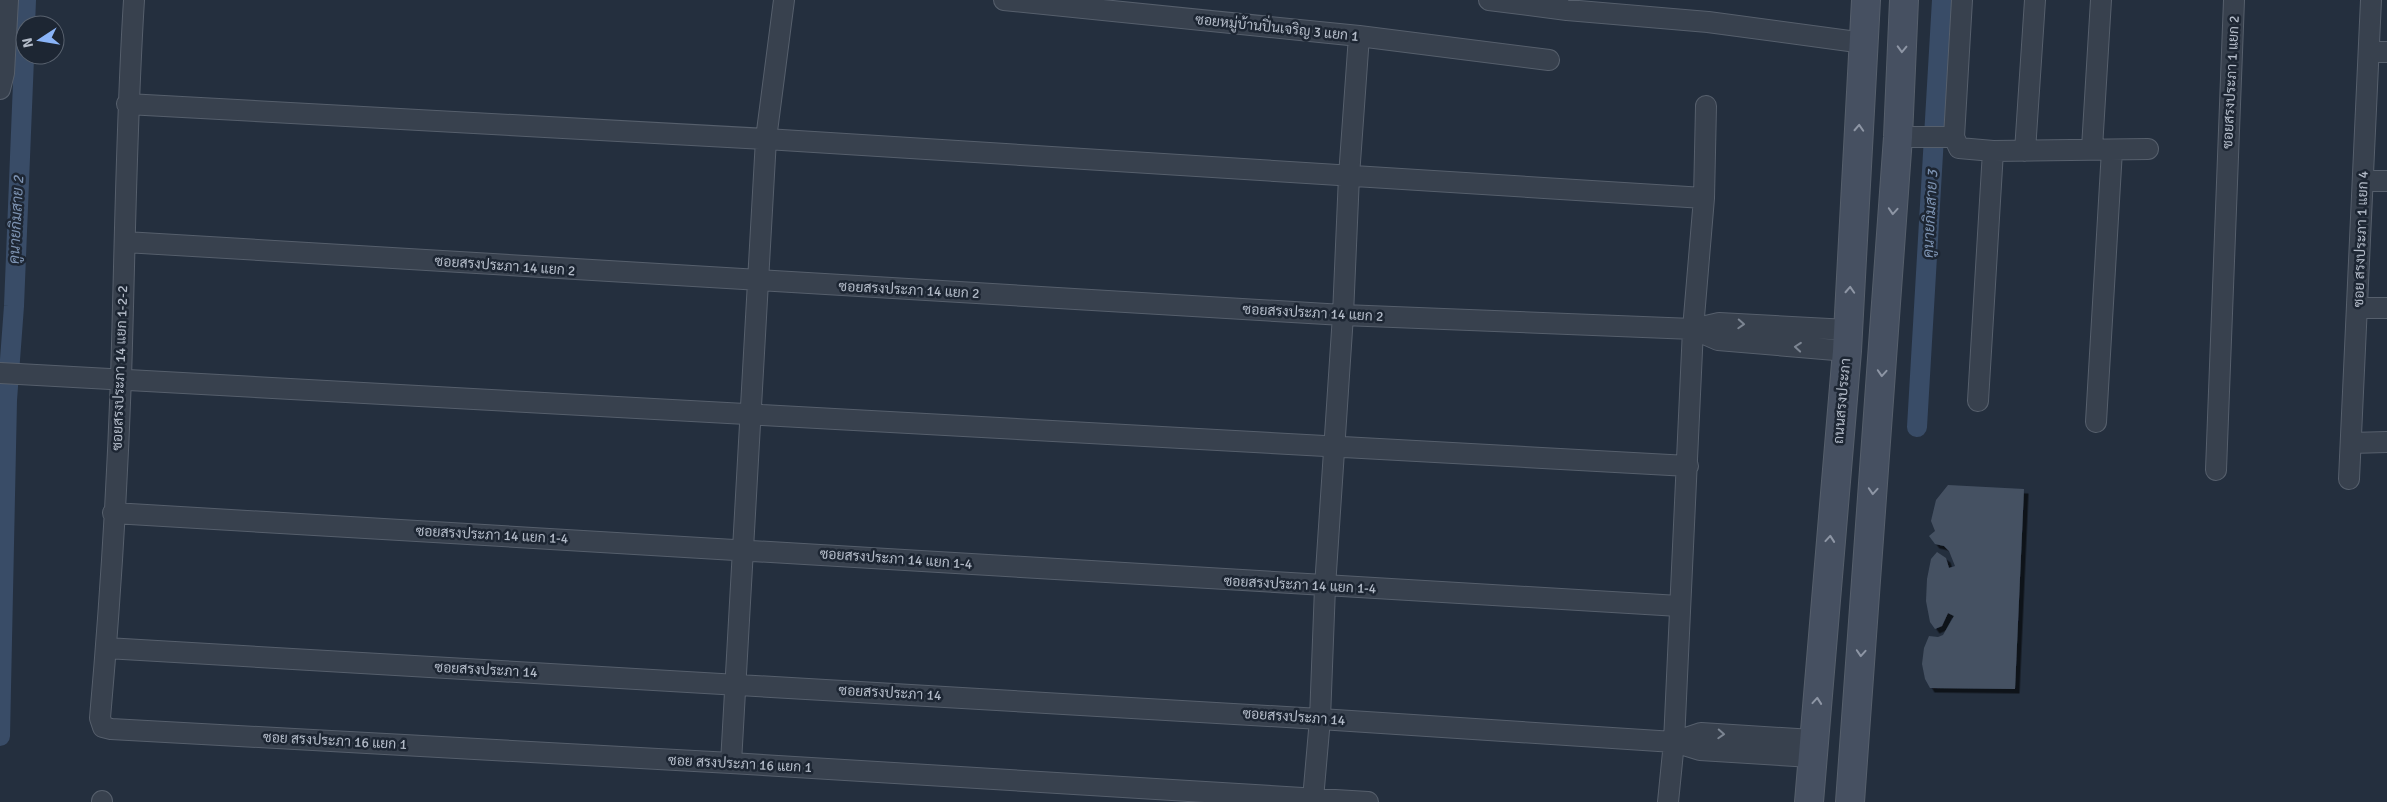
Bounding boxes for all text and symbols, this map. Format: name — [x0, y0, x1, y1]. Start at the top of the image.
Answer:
street label: ซอยหมู่บ้านปิ่นเจริญ 3 แยก 1 — [1194, 8, 1360, 46]
north arrow — [15, 15, 65, 65]
street label: ซอยสรงประภา 1 แยก 2 — [2219, 15, 2243, 149]
text: N — [18, 36, 37, 49]
one-way arrow — [1897, 45, 1907, 53]
one-way arrow — [1854, 123, 1865, 131]
water label: คูนายกิมสาย 3 — [1919, 168, 1942, 259]
street label: ซอย สรงประภา 1 แยก 4 — [2350, 170, 2372, 308]
water label: คูนายกิมสาย 2 — [5, 175, 28, 265]
one-way arrow — [1888, 207, 1899, 215]
street label: ซอยสรงประภา 14 แยก 2 — [434, 253, 576, 279]
street label: ซอยสรงประภา 14 แยก 2 — [838, 278, 980, 302]
street label: ซอยสรงประภา 14 แยก 1-2-2 — [109, 285, 131, 451]
one-way arrow — [1845, 286, 1855, 294]
street label: ซอยสรงประภา 14 แยก 2 — [1242, 301, 1384, 325]
one-way arrow — [1738, 318, 1746, 329]
one-way arrow — [1794, 342, 1802, 353]
street label: ถนนสรงประภา — [1830, 357, 1854, 445]
one-way arrow — [1876, 369, 1887, 377]
one-way arrow — [1868, 487, 1879, 495]
street label: ซอยสรงประภา 14 แยก 1-4 — [415, 523, 569, 548]
one-way arrow — [1825, 535, 1836, 543]
street label: ซอยสรงประภา 14 แยก 1-4 — [819, 545, 973, 573]
street label: ซอยสรงประภา 14 แยก 1-4 — [1223, 573, 1377, 598]
one-way arrow — [1856, 649, 1867, 657]
street label: ซอยสรงประภา 14 — [434, 659, 538, 681]
street label: ซอยสรงประภา 14 — [838, 682, 942, 704]
one-way arrow — [1811, 697, 1822, 705]
street label: ซอยสรงประภา 14 — [1242, 705, 1346, 729]
one-way arrow — [1717, 728, 1725, 739]
street label: ซอย สรงประภา 16 แยก 1 — [263, 729, 407, 753]
street label: ซอย สรงประภา 16 แยก 1 — [668, 752, 812, 776]

